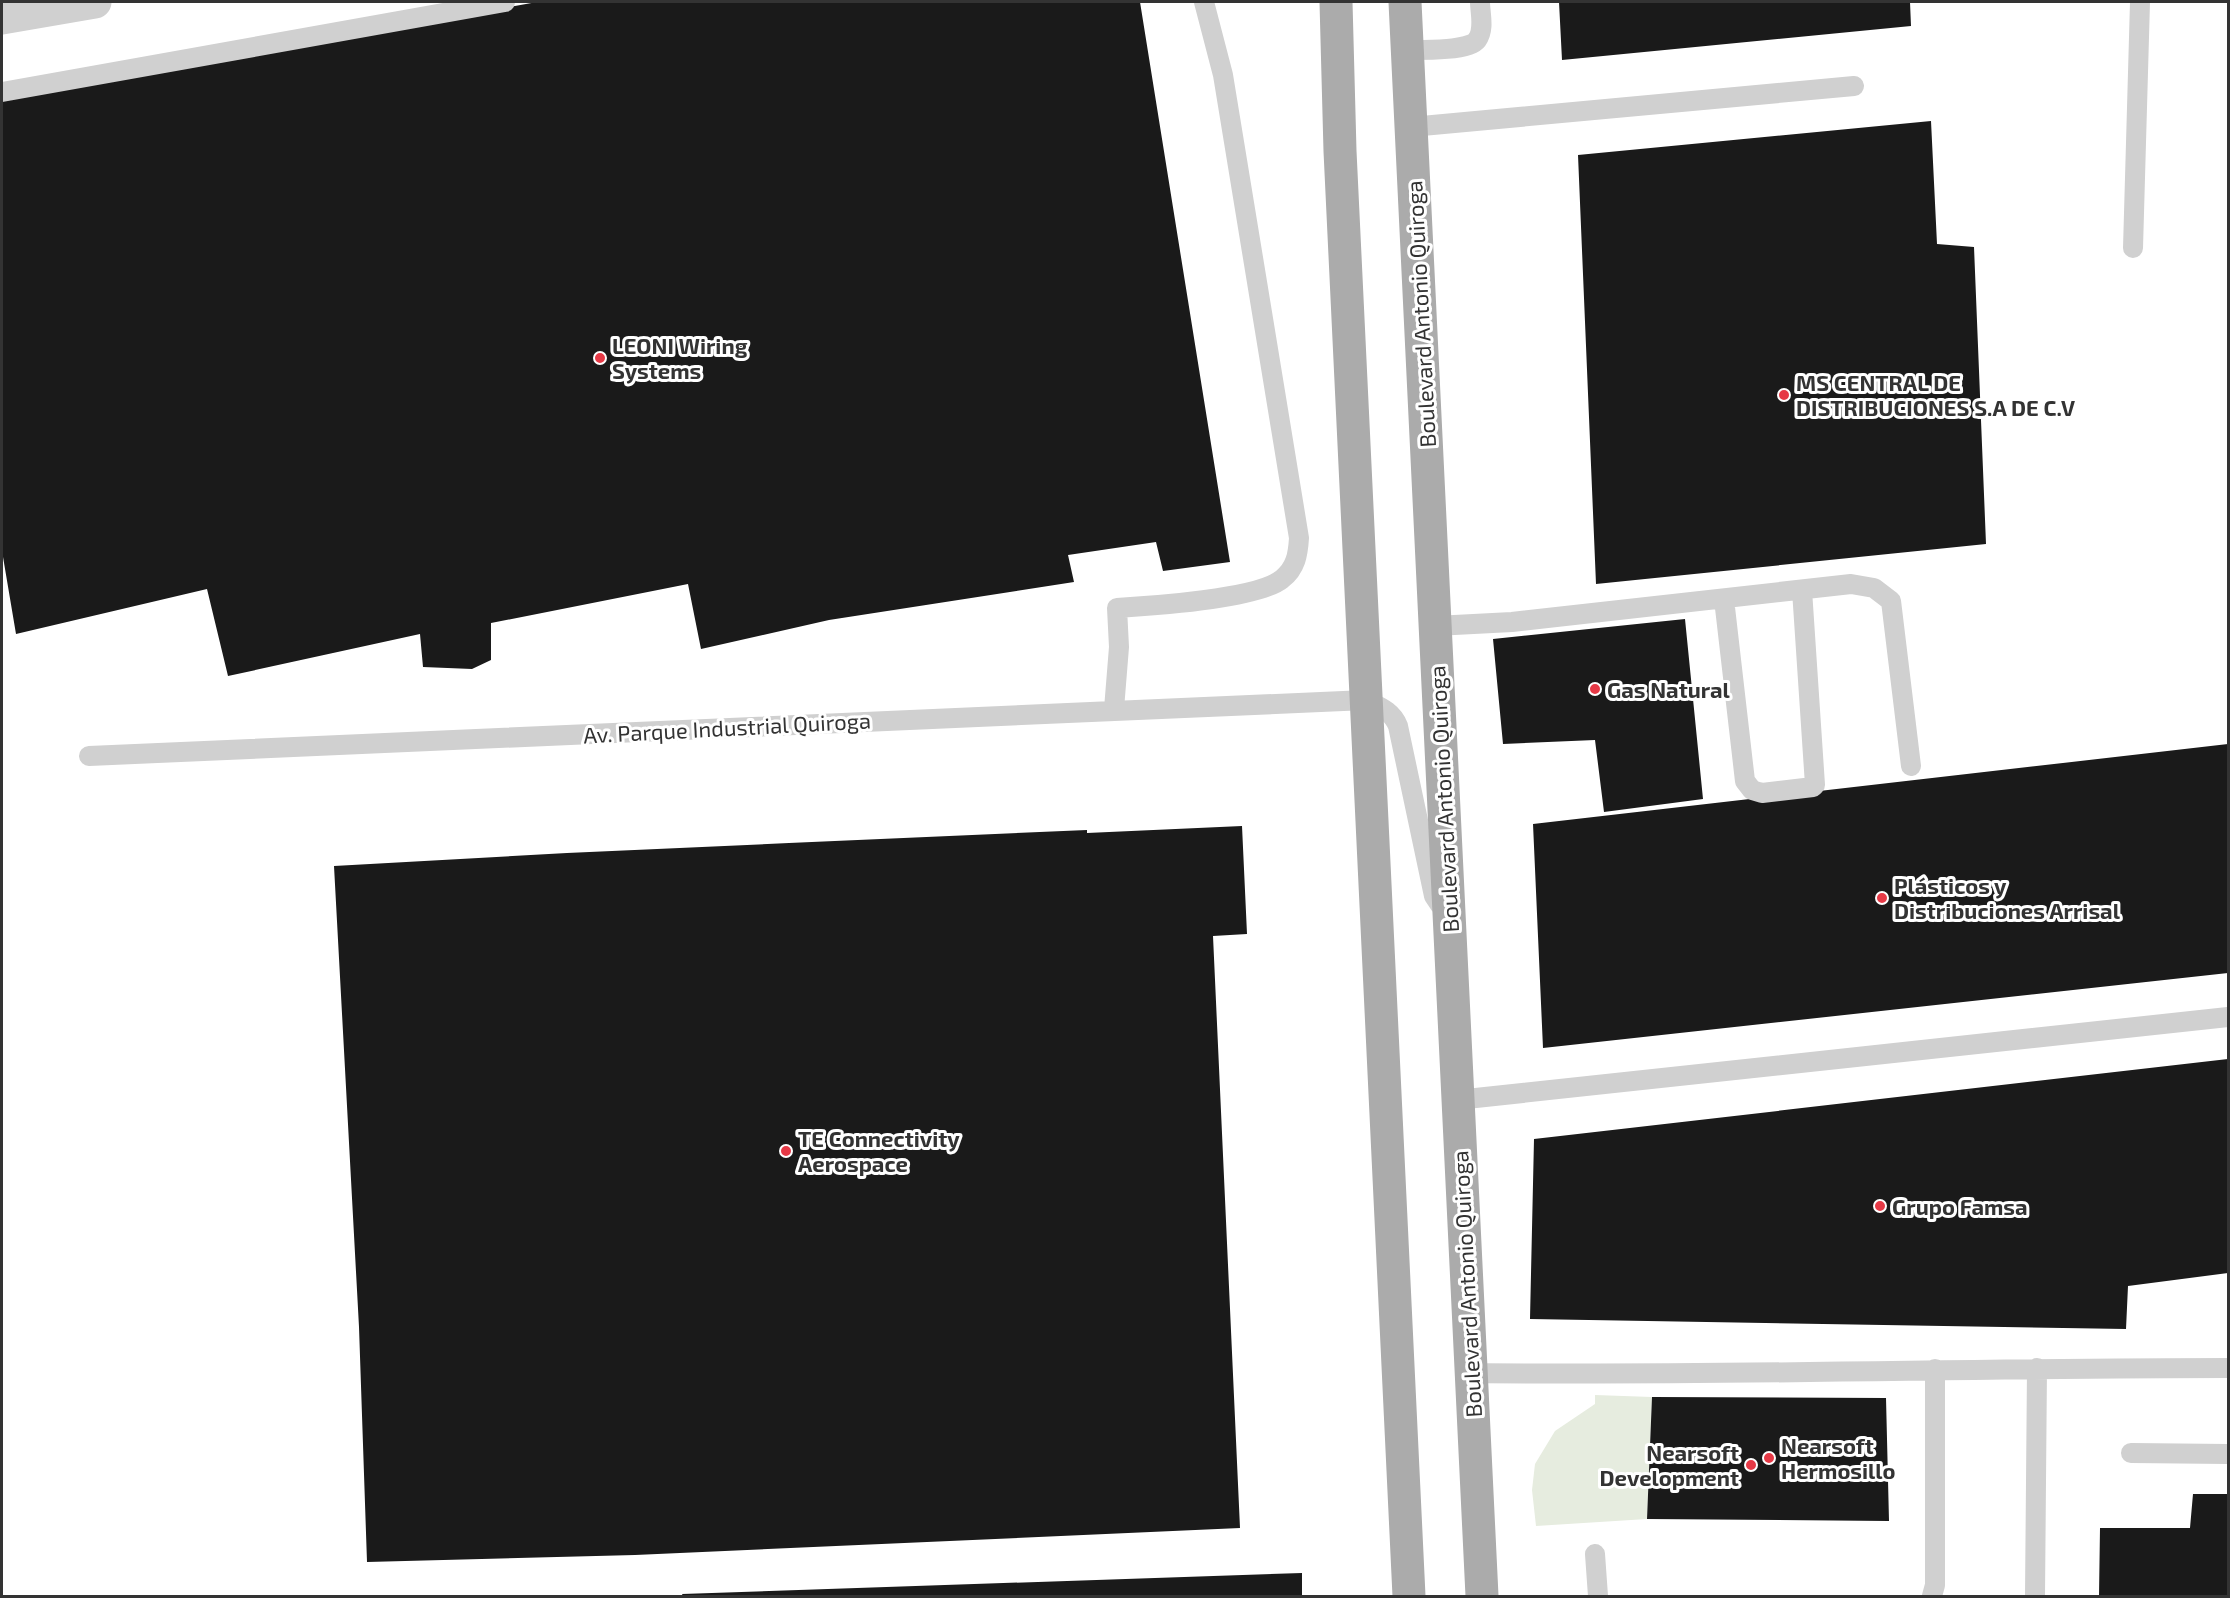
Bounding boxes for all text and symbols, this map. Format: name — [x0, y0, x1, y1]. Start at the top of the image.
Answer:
street label: Boulevard Antonio Quiroga — [1400, 180, 1441, 448]
place label: LEONI Wiring Systems — [612, 332, 748, 384]
marker: LEONI Wiring Systems — [593, 351, 607, 365]
place label: MS CENTRAL DE DISTRIBUCIONES S.A DE C.V — [1796, 369, 2075, 420]
marker: MS CENTRAL DE DISTRIBUCIONES S.A DE C.V — [1777, 388, 1791, 402]
street label: Boulevard Antonio Quiroga — [1423, 665, 1464, 933]
place label: Gas Natural — [1607, 676, 1731, 702]
marker: Gas Natural — [1588, 682, 1602, 696]
street label: Av. Parque Industrial Quiroga — [583, 706, 872, 749]
place label: Plásticos y Distribuciones Arrisal — [1894, 872, 2121, 923]
marker: Plásticos y Distribuciones Arrisal — [1875, 891, 1889, 905]
place label: TE Connectivity Aerospace — [798, 1125, 960, 1176]
marker: TE Connectivity Aerospace — [779, 1144, 793, 1158]
street label: Boulevard Antonio Quiroga — [1446, 1150, 1487, 1418]
place label: Grupo Famsa — [1892, 1193, 2028, 1219]
marker: Grupo Famsa — [1873, 1199, 1887, 1213]
place label: Nearsoft Hermosillo — [1781, 1432, 1896, 1483]
place label: Nearsoft Development — [1600, 1439, 1739, 1490]
marker: Nearsoft Hermosillo — [1762, 1451, 1776, 1465]
marker: Nearsoft Development — [1744, 1458, 1758, 1472]

